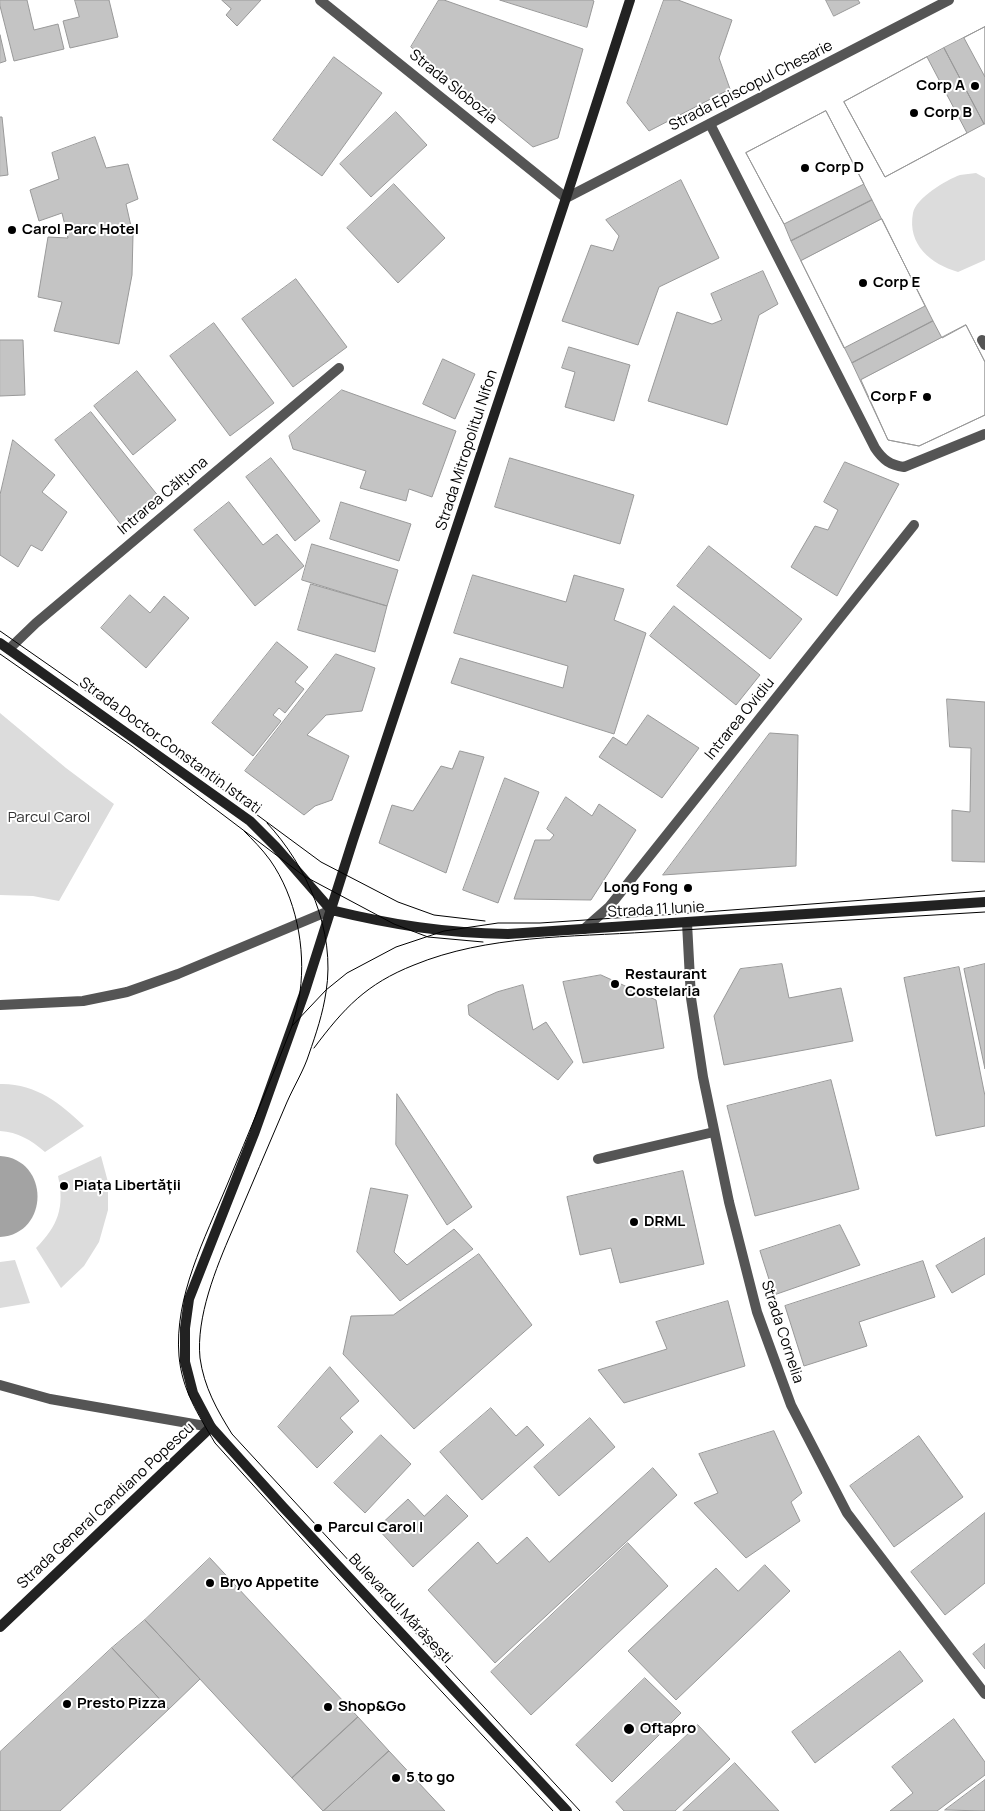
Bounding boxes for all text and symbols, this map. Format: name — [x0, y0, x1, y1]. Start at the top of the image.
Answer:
street label: Strada Episcopul Chesarie — [666, 37, 836, 135]
street label: Strada Slobozia — [405, 46, 501, 128]
place label: Corp A — [916, 77, 965, 95]
marker: Corp A — [969, 80, 981, 92]
place label: Corp B — [924, 104, 972, 122]
marker: Corp B — [908, 107, 920, 119]
place label: Corp D — [815, 159, 864, 177]
marker: Corp D — [799, 162, 811, 174]
place label: Carol Parc Hotel — [22, 221, 139, 239]
marker: Carol Parc Hotel — [6, 224, 18, 236]
place label: Corp E — [873, 274, 920, 292]
marker: Corp E — [857, 277, 869, 289]
street label: Strada Mitropolitul Nifon — [432, 367, 502, 533]
place label: Corp F — [871, 388, 917, 406]
marker: Corp F — [921, 391, 933, 403]
street label: Intrarea Călțuna — [114, 453, 212, 539]
street label: Strada Doctor Constantin Istrati — [75, 674, 265, 818]
street label: Intrarea Ovidiu — [701, 674, 779, 764]
park label: Parcul Carol — [8, 809, 90, 827]
place label: Long Fong — [604, 879, 678, 897]
marker: Long Fong — [682, 882, 694, 894]
street label: Strada 11 Iunie — [607, 898, 705, 922]
place label: Restaurant Costelaria — [625, 966, 707, 1001]
marker: Restaurant Costelaria — [609, 978, 621, 990]
place label: Piața Libertății — [74, 1177, 181, 1195]
marker: Piața Libertății — [58, 1180, 70, 1192]
place label: DRML — [644, 1213, 685, 1231]
marker: DRML — [628, 1216, 640, 1228]
street label: Strada Cornelia — [757, 1278, 807, 1386]
street label: Strada General Candiano Popescu — [14, 1419, 198, 1593]
place label: Parcul Carol I — [328, 1519, 423, 1537]
marker: Parcul Carol I — [312, 1522, 324, 1534]
street label: Bulevardul Mărășești — [344, 1550, 456, 1668]
place label: Bryo Appetite — [220, 1574, 319, 1592]
marker: Bryo Appetite — [204, 1577, 216, 1589]
place label: Presto Pizza — [77, 1695, 166, 1713]
marker: Presto Pizza — [61, 1698, 73, 1710]
place label: Shop&Go — [338, 1698, 406, 1716]
marker: Shop&Go — [322, 1701, 334, 1713]
place label: Oftapro — [640, 1720, 696, 1738]
marker: Oftapro — [622, 1722, 636, 1736]
place label: 5 to go — [406, 1769, 455, 1787]
marker: 5 to go — [390, 1772, 402, 1784]

